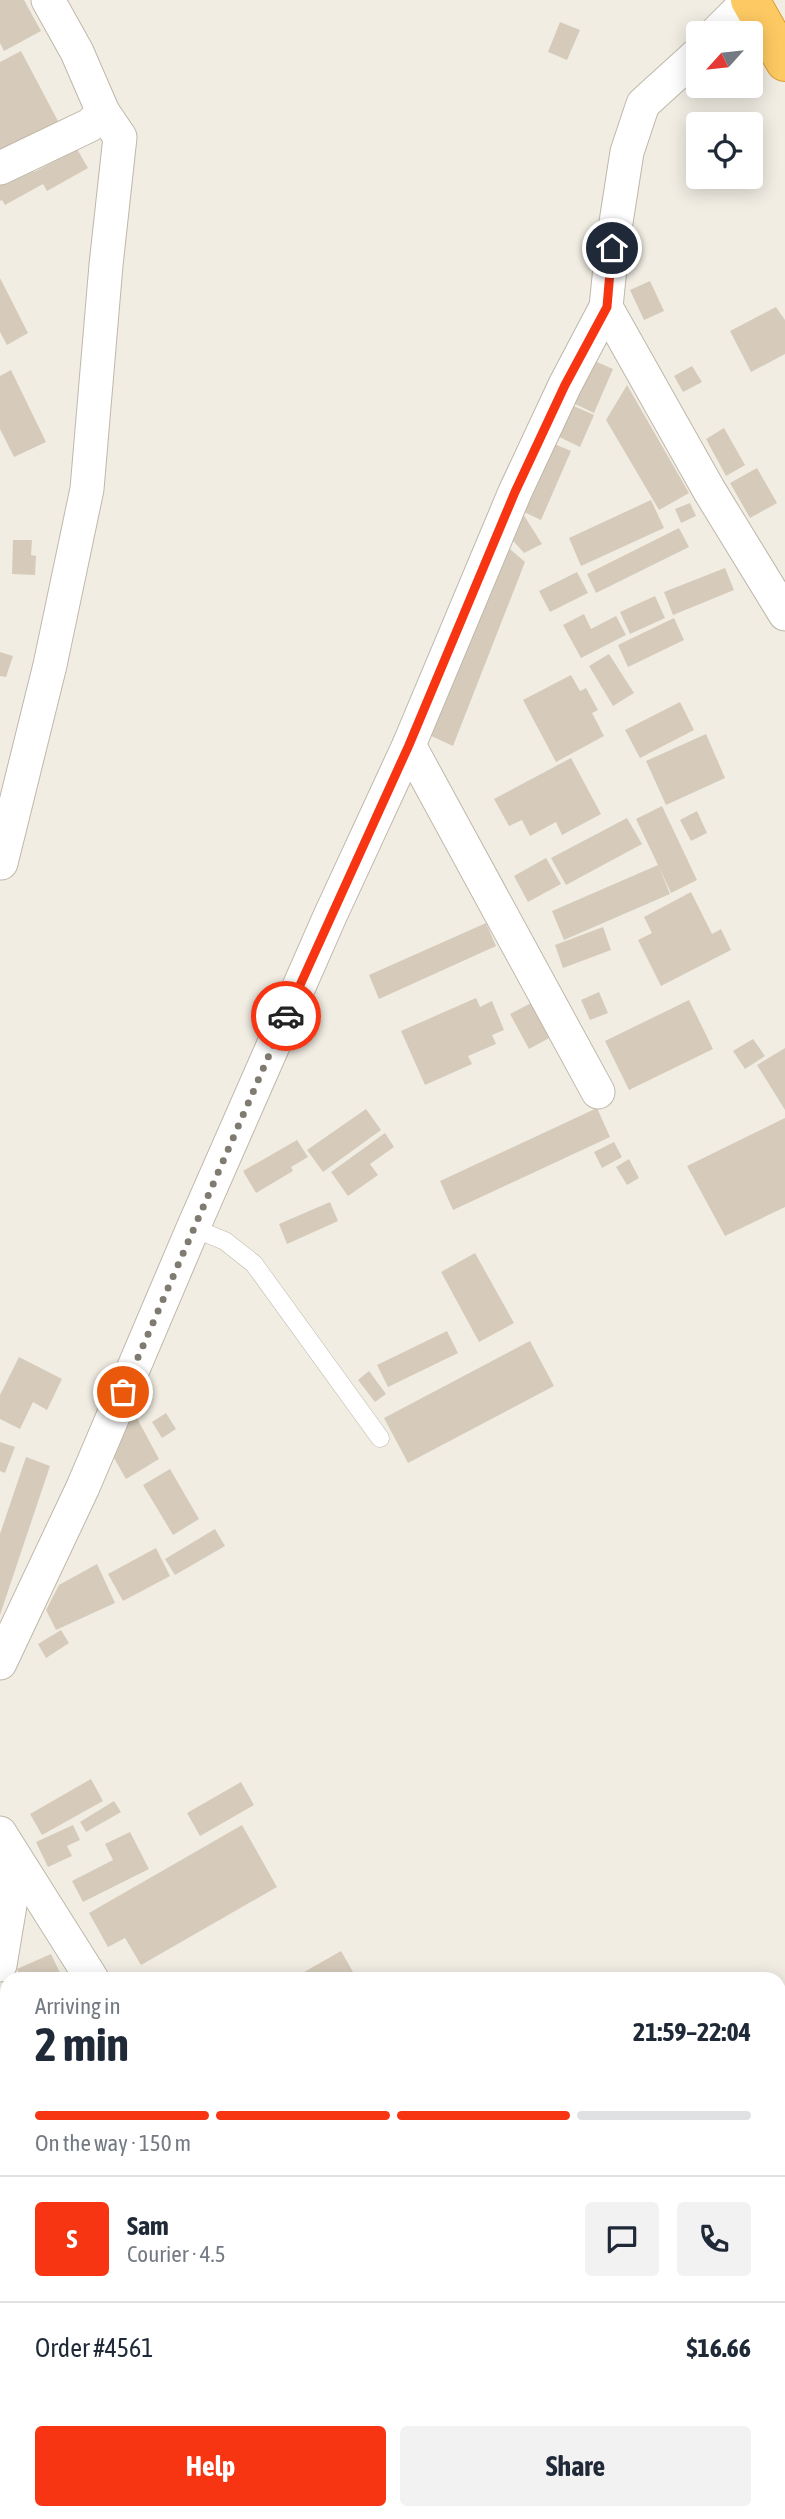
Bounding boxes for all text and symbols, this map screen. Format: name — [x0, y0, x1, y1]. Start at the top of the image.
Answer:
north arrow — [686, 21, 763, 98]
map controls — [686, 21, 763, 189]
button: locate — [686, 112, 763, 189]
pin — [582, 218, 642, 278]
icon: home — [593, 229, 631, 267]
courier — [251, 981, 321, 1051]
icon: car — [267, 997, 305, 1035]
pin — [93, 1362, 153, 1422]
icon: bag — [104, 1373, 142, 1411]
text: Arriving in — [35, 1993, 121, 2019]
text: 21:59–22:04 — [633, 2017, 751, 2047]
text: 2 min — [35, 2018, 129, 2071]
text: On the way · 150 m — [35, 2130, 191, 2156]
button: chat — [585, 2202, 659, 2276]
button: phone — [677, 2202, 751, 2276]
text: Sam — [127, 2211, 169, 2241]
text: S — [67, 2224, 77, 2254]
text: Courier · 4.5 — [127, 2241, 226, 2267]
text: Order #4561 — [35, 2333, 154, 2363]
text: $16.66 — [687, 2333, 751, 2363]
button: Help — [35, 2426, 386, 2506]
button: Share — [400, 2426, 751, 2506]

